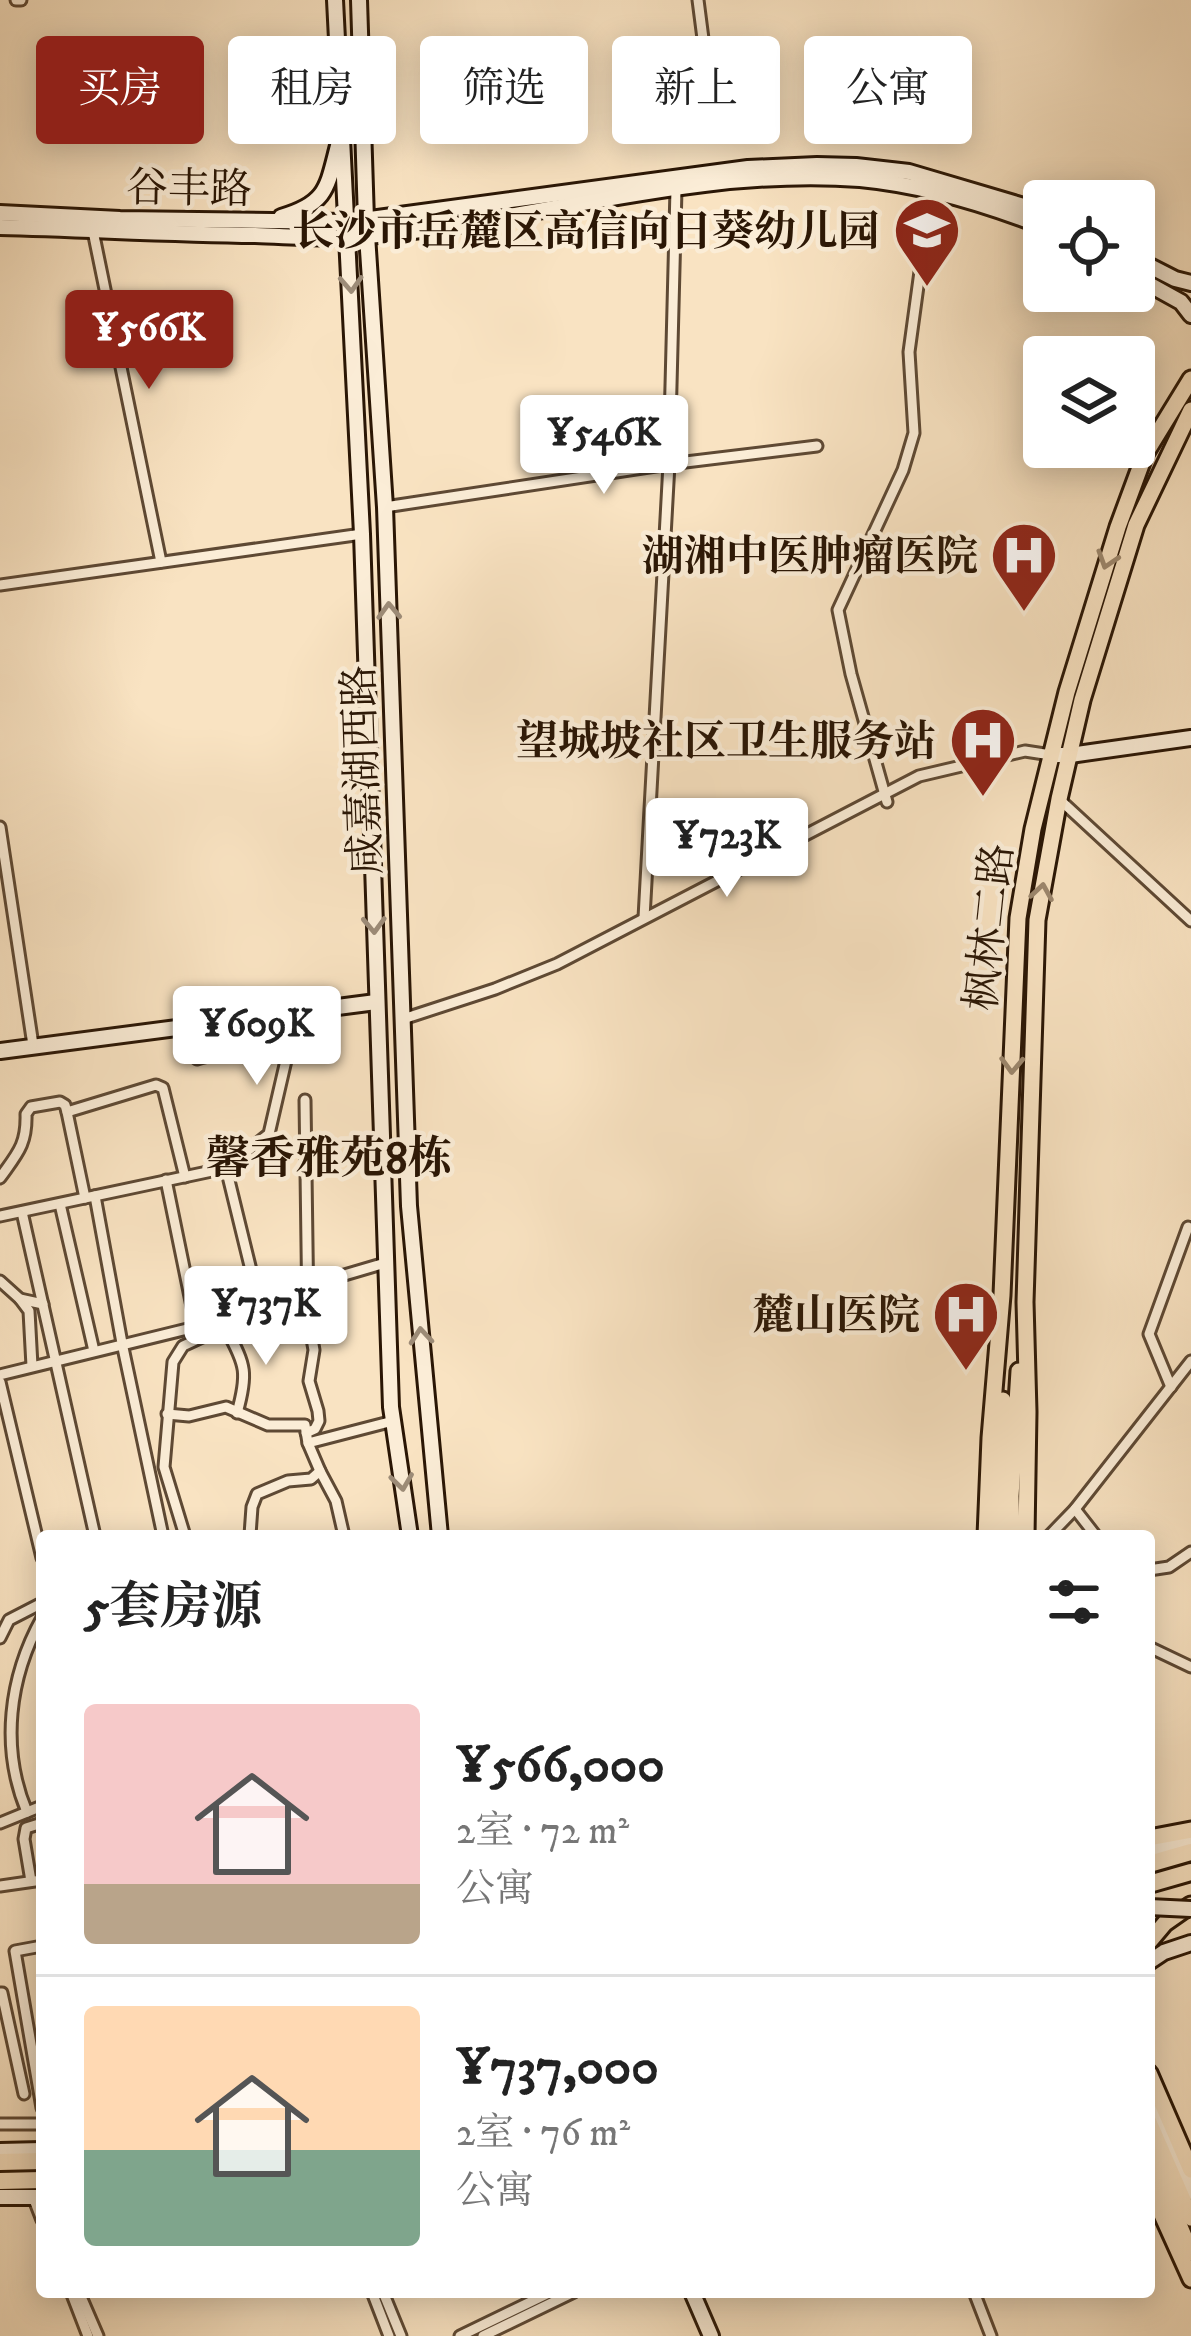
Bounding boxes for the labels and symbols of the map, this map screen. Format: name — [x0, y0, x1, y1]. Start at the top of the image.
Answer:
street label: 谷丰路 — [125, 163, 252, 217]
school or university icon: 长沙市岳麓区高信向日葵幼儿园 — [892, 195, 962, 289]
place label: 长沙市岳麓区高信向日葵幼儿园 — [292, 207, 880, 259]
one-way arrow — [338, 275, 364, 294]
pin: ¥566K — [65, 290, 233, 392]
pin: ¥546K — [520, 395, 688, 497]
hospital icon: 湖湘中医肿瘤医院 — [989, 520, 1059, 614]
place label: 湖湘中医肿瘤医院 — [642, 532, 978, 584]
one-way arrow — [1096, 549, 1121, 570]
one-way arrow — [376, 601, 402, 620]
street label: 咸嘉湖西路 — [334, 664, 394, 876]
hospital icon: 望城坡社区卫生服务站 — [948, 705, 1018, 799]
place label: 望城坡社区卫生服务站 — [516, 717, 936, 769]
pin: ¥723K — [643, 798, 811, 900]
street label: 枫林二路 — [956, 841, 1026, 1014]
one-way arrow — [1028, 882, 1054, 901]
one-way arrow — [361, 916, 387, 935]
pin: ¥609K — [173, 986, 341, 1088]
one-way arrow — [999, 1056, 1025, 1075]
district label: 馨香雅苑8栋 — [205, 1132, 453, 1188]
pin: ¥737K — [182, 1266, 350, 1368]
hospital icon: 麓山医院 — [931, 1279, 1001, 1373]
place label: 麓山医院 — [752, 1291, 920, 1343]
one-way arrow — [409, 1326, 434, 1345]
one-way arrow — [388, 1473, 414, 1492]

